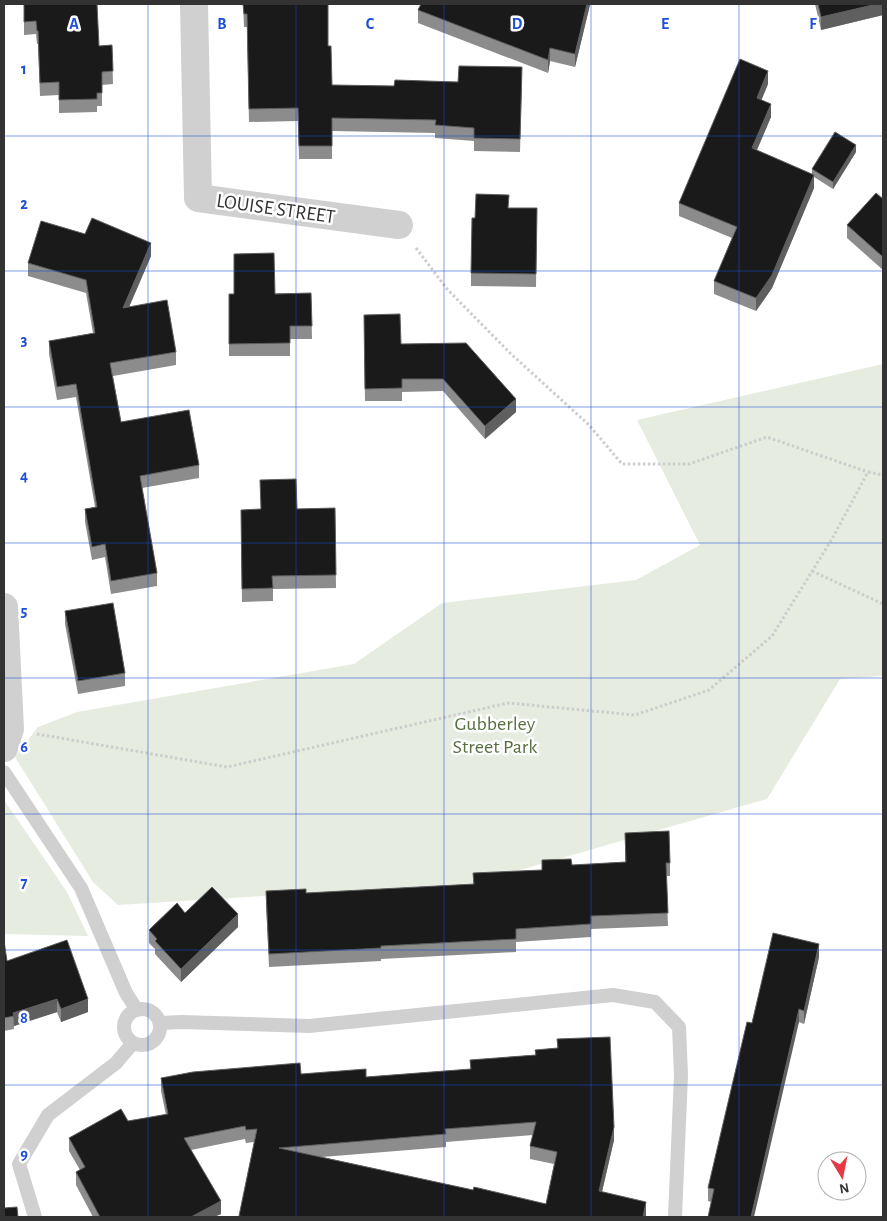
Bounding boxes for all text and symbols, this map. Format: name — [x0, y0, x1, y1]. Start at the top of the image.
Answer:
text: A — [69, 16, 79, 32]
text: B — [217, 16, 227, 32]
text: C — [366, 16, 375, 32]
text: D — [512, 16, 523, 32]
text: E — [661, 16, 669, 32]
text: F — [809, 16, 817, 32]
text: 1 — [21, 61, 27, 77]
street label: LOUISE STREET — [215, 191, 337, 227]
text: 2 — [20, 196, 28, 212]
text: 3 — [21, 332, 28, 348]
text: 4 — [20, 468, 28, 484]
text: 5 — [21, 603, 28, 619]
park label: Gubberley Street Park — [453, 714, 537, 757]
text: 6 — [20, 739, 28, 755]
text: 7 — [21, 875, 28, 891]
text: 8 — [20, 1010, 28, 1026]
text: 9 — [20, 1146, 28, 1162]
north arrow — [817, 1151, 867, 1201]
text: N — [838, 1180, 850, 1196]

